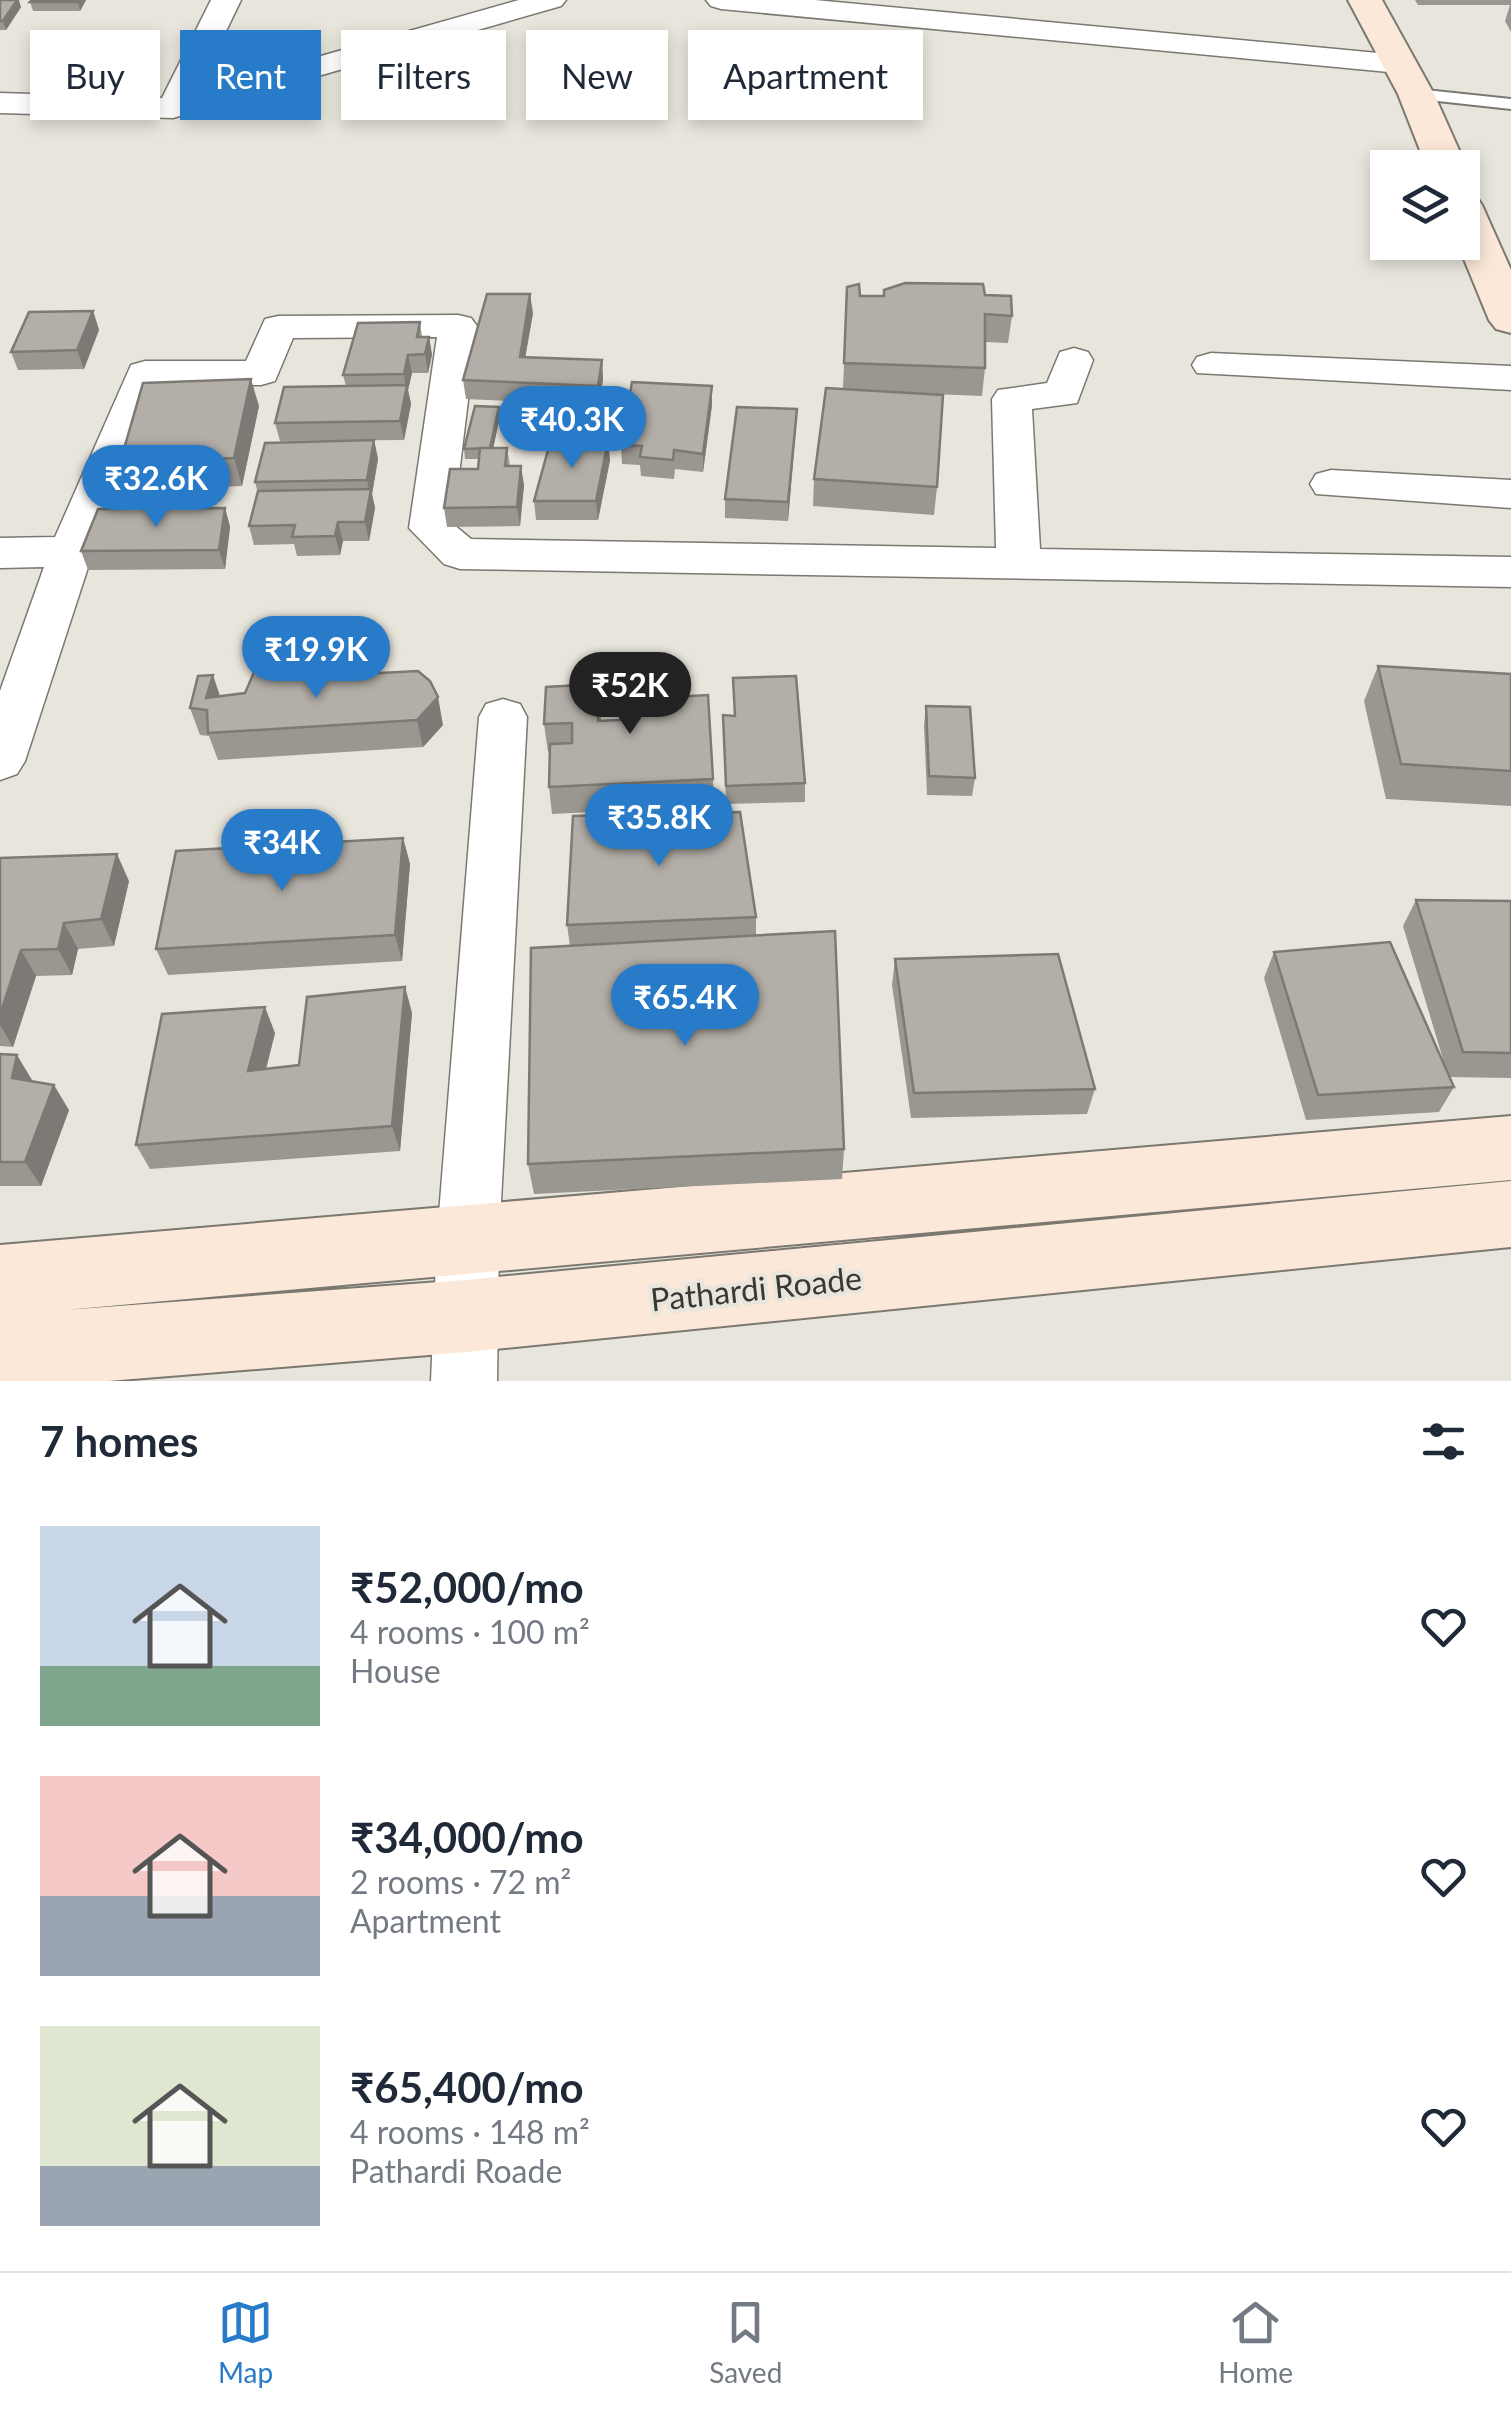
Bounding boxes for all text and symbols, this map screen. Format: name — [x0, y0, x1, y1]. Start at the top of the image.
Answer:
chip: Buy — [30, 30, 160, 120]
chip: Rent — [180, 30, 321, 120]
chip: Filters — [341, 30, 506, 120]
chip: New — [526, 30, 668, 120]
chip: Apartment — [688, 30, 923, 120]
map controls — [1370, 150, 1480, 260]
button: layers — [1370, 150, 1480, 260]
pin: ₹40.3K — [491, 386, 653, 471]
text: ₹40.3K — [520, 399, 624, 438]
pin: ₹32.6K — [75, 445, 237, 530]
text: ₹32.6K — [104, 458, 208, 497]
pin: ₹19.9K — [235, 616, 397, 701]
text: ₹19.9K — [264, 629, 368, 668]
pin: ₹52K — [571, 652, 689, 737]
text: ₹52K — [591, 665, 669, 704]
pin: ₹35.8K — [578, 784, 740, 869]
text: ₹35.8K — [607, 797, 711, 836]
pin: ₹34K — [223, 809, 341, 894]
text: ₹34K — [243, 822, 321, 861]
pin: ₹65.4K — [604, 964, 766, 1049]
text: ₹65.4K — [633, 977, 737, 1016]
street label: Pathardi Roade — [648, 1258, 864, 1318]
icon: filters — [1416, 1414, 1471, 1469]
text: 7 homes — [40, 1416, 198, 1466]
text: ₹52,000/mo — [350, 1562, 584, 1612]
icon: home — [120, 1566, 240, 1686]
icon: heart — [1416, 1599, 1471, 1654]
text: 4 rooms · 100 m² — [350, 1612, 590, 1651]
text: House — [350, 1651, 441, 1690]
text: ₹34,000/mo — [350, 1812, 584, 1862]
icon: home — [120, 1816, 240, 1936]
icon: heart — [1416, 1849, 1471, 1904]
text: 2 rooms · 72 m² — [350, 1862, 571, 1901]
text: Apartment — [350, 1901, 501, 1940]
text: ₹65,400/mo — [350, 2062, 584, 2112]
icon: home — [120, 2066, 240, 2186]
icon: heart — [1416, 2099, 1471, 2154]
text: 4 rooms · 148 m² — [350, 2112, 590, 2151]
text: Pathardi Roade — [350, 2151, 562, 2190]
tab: Map — [218, 2295, 273, 2389]
tab: Saved — [709, 2295, 782, 2389]
tab: Home — [1218, 2295, 1293, 2389]

